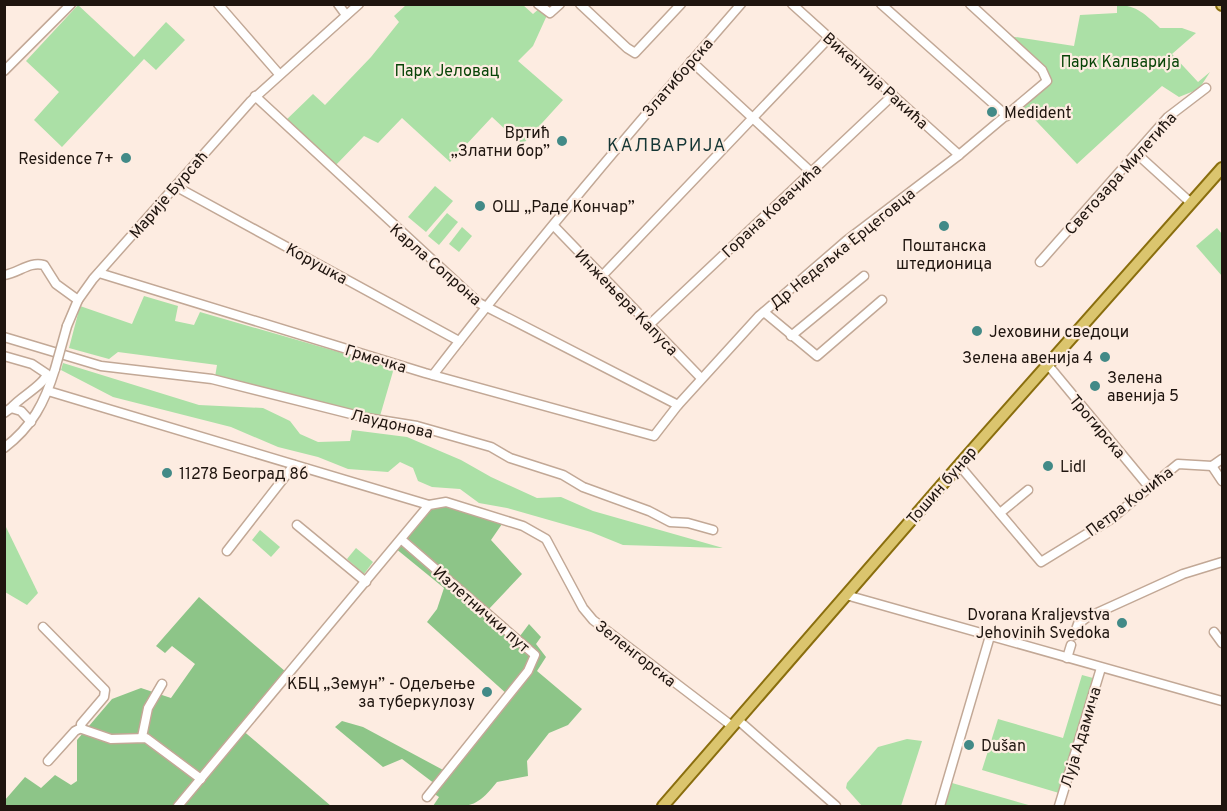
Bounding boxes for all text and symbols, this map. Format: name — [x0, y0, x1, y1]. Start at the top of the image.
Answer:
street label: Викентија Ракића — [818, 29, 932, 134]
street label: Златиборска — [639, 35, 718, 122]
park label: Парк Калварија — [1060, 53, 1180, 73]
park label: Парк Јеловац — [395, 62, 499, 82]
place label: Medident — [1004, 104, 1071, 124]
marker: Medident — [985, 105, 999, 119]
street label: Светозара Милетића — [1061, 109, 1182, 240]
place label: Вртић „Златни бор” — [451, 124, 550, 162]
marker: Вртић „Златни бор” — [555, 134, 569, 148]
district label: КАЛВАРИЈА — [607, 135, 727, 158]
street label: Марије Бурсаћ — [126, 147, 213, 243]
place label: Residence 7+ — [18, 150, 114, 170]
marker: Residence 7+ — [119, 151, 133, 165]
street label: Горана Ковачића — [718, 160, 826, 263]
street label: Др Недељка Ерцеговца — [766, 185, 920, 315]
place label: ОШ „Раде Кончар” — [492, 198, 635, 218]
marker: ОШ „Раде Кончар” — [473, 199, 487, 213]
marker: Поштанска штедионица — [937, 219, 951, 233]
street label: Карла Сопрона — [385, 220, 485, 311]
place label: Поштанска штедионица — [896, 237, 992, 275]
street label: Корушка — [282, 240, 350, 290]
street label: Инжењера Капуса — [570, 246, 681, 361]
place label: Јеховини сведоци — [989, 323, 1129, 343]
marker: Јеховини сведоци — [970, 324, 984, 338]
street label: Грмечка — [342, 341, 409, 379]
place label: Зелена авенија 4 — [962, 349, 1093, 369]
marker: Зелена авенија 4 — [1098, 350, 1112, 364]
place label: Зелена авенија 5 — [1107, 369, 1179, 407]
marker: Зелена авенија 5 — [1088, 379, 1102, 393]
street label: Трогирска — [1064, 391, 1129, 463]
street label: Лаудонова — [348, 406, 435, 444]
street label: Тошин бунар — [903, 443, 982, 530]
place label: Lidl — [1060, 458, 1086, 478]
marker: Lidl — [1041, 459, 1055, 473]
street label: Петра Кочића — [1083, 463, 1178, 542]
place label: 11278 Београд 86 — [179, 465, 309, 485]
marker: 11278 Београд 86 — [160, 466, 174, 480]
street label: Излетнички пут — [428, 563, 533, 658]
place label: Dvorana Kraljevstva Jehovinih Svedoka — [967, 606, 1110, 644]
marker: Dvorana Kraljevstva Jehovinih Svedoka — [1115, 616, 1129, 630]
street label: Зеленгорска — [590, 617, 679, 692]
place label: КБЦ „Земун” - Одељење за туберкулозу — [287, 675, 475, 713]
marker: КБЦ „Земун” - Одељење за туберкулозу — [480, 685, 494, 699]
street label: Луја Адамича — [1057, 685, 1107, 791]
place label: Dušan — [981, 737, 1026, 757]
marker: Dušan — [962, 738, 976, 752]

